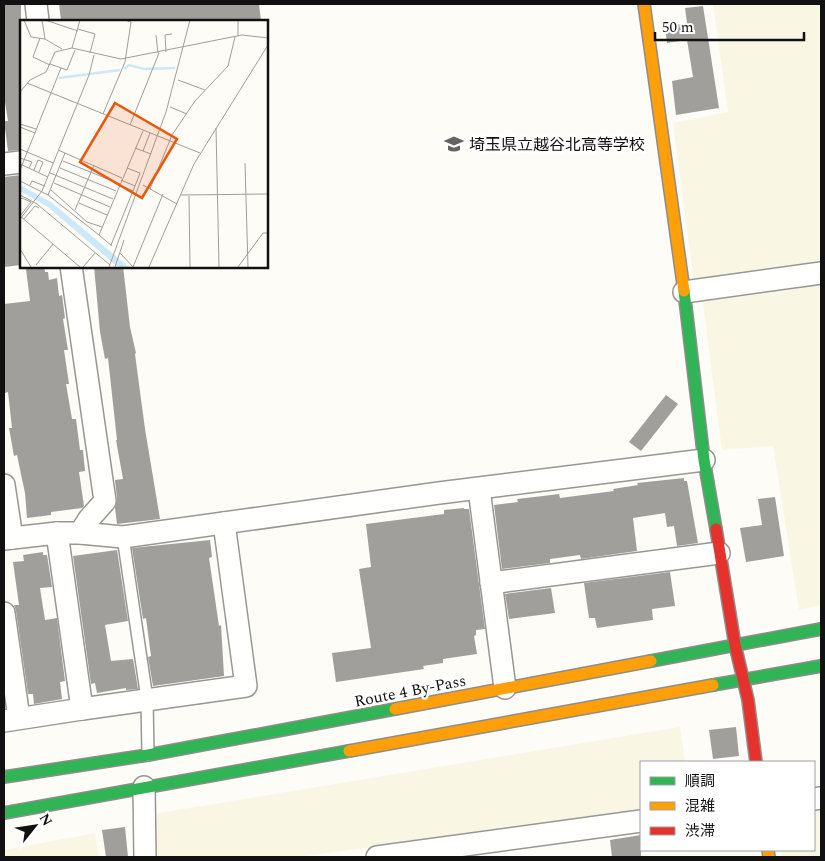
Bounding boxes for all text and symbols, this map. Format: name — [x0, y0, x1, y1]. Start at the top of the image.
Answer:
scale bar — [655, 10, 804, 42]
text: 50 m — [662, 16, 694, 39]
inset map — [20, 20, 268, 268]
school or university icon: 埼玉県立越谷北高等学校 — [443, 133, 465, 155]
place label: 埼玉県立越谷北高等学校 — [469, 133, 645, 157]
street label: Route 4 By-Pass — [352, 668, 468, 714]
legend — [640, 761, 815, 851]
text: 順調 — [685, 770, 715, 793]
text: 混雑 — [685, 795, 715, 818]
north arrow — [10, 801, 60, 851]
text: N — [34, 810, 58, 830]
text: 渋滞 — [685, 820, 715, 843]

